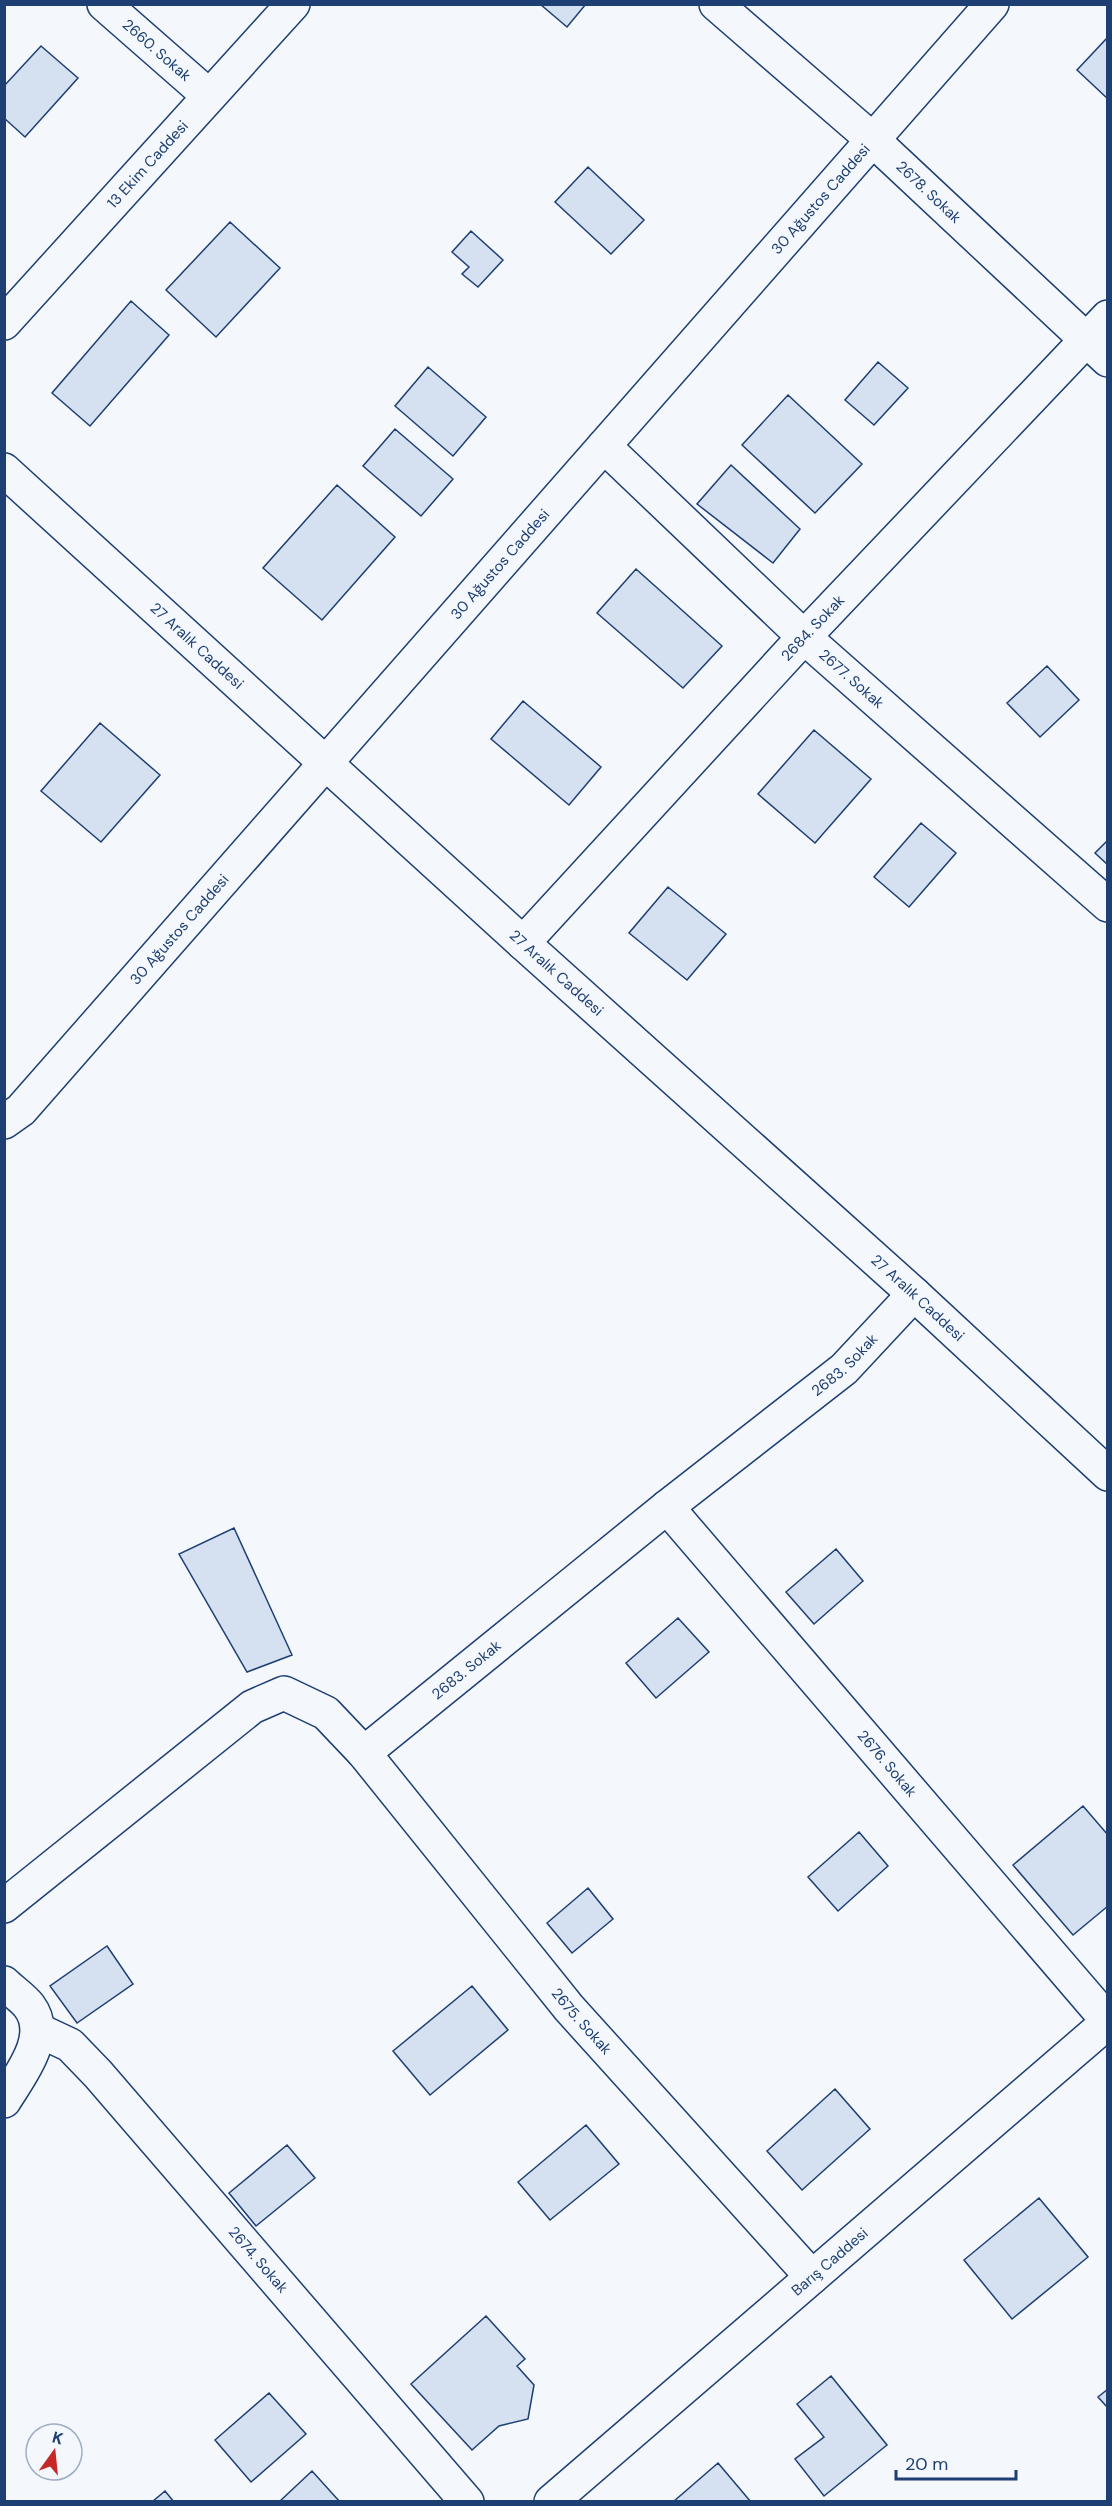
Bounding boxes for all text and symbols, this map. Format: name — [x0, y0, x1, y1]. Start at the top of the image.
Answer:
street label: 2660. Sokak — [118, 15, 196, 86]
street label: 13 Ekim Caddesi — [103, 116, 193, 213]
street label: 30 Ağustos Caddesi — [767, 140, 875, 259]
street label: 2678. Sokak — [892, 157, 966, 228]
street label: 30 Ağustos Caddesi — [446, 505, 554, 624]
street label: 2684. Sokak — [777, 590, 849, 666]
street label: 27 Aralık Caddesi — [146, 598, 248, 694]
street label: 2677. Sokak — [815, 645, 889, 713]
street label: 30 Ağustos Caddesi — [125, 870, 233, 989]
street label: 27 Aralık Caddesi — [505, 925, 608, 1020]
street label: 27 Aralık Caddesi — [867, 1250, 969, 1346]
street label: 2683. Sokak — [807, 1329, 882, 1401]
street label: 2683. Sokak — [428, 1635, 506, 1704]
street label: 2676. Sokak — [853, 1726, 922, 1801]
street label: 2675. Sokak — [547, 1984, 616, 2059]
street label: 2674. Sokak — [224, 2222, 293, 2298]
street label: Barış Caddesi — [787, 2223, 872, 2300]
north arrow — [24, 2422, 84, 2482]
text: K — [50, 2426, 66, 2450]
scale bar — [896, 2443, 1016, 2481]
text: 20 m — [905, 2452, 948, 2476]

